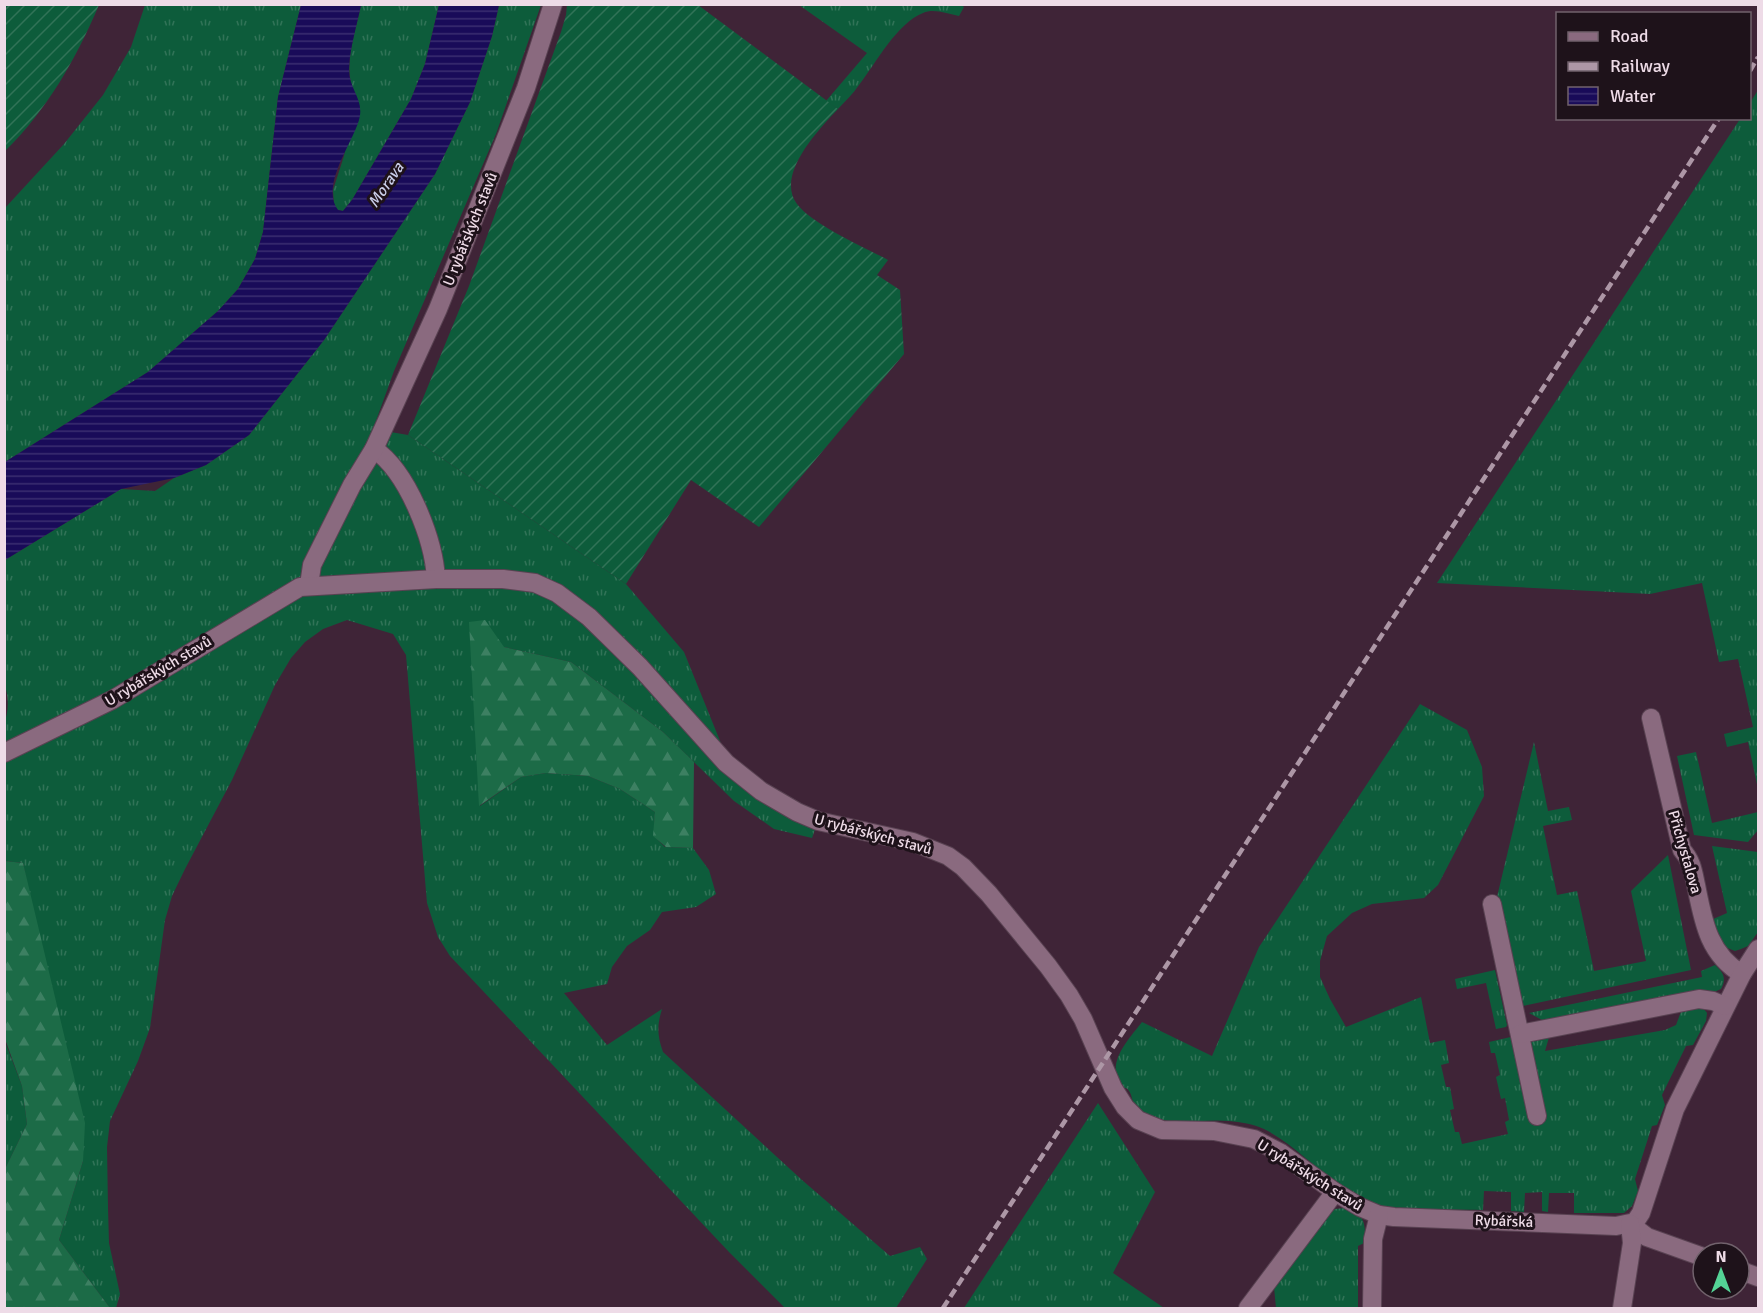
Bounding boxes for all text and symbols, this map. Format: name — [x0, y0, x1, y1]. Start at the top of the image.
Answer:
legend — [1556, 12, 1751, 120]
text: Road — [1610, 25, 1649, 47]
text: Railway — [1610, 55, 1671, 77]
text: Water — [1610, 85, 1656, 107]
water label: Morava — [364, 158, 409, 211]
street label: U rybářských stavů — [439, 170, 501, 288]
street label: U rybářských stavů — [102, 632, 214, 710]
street label: Přichystalova — [1665, 808, 1705, 896]
street label: U rybářských stavů — [812, 810, 934, 858]
street label: U rybářských stavů — [1254, 1135, 1366, 1215]
street label: Rybářská — [1474, 1211, 1534, 1231]
north arrow — [1691, 1241, 1751, 1301]
text: N — [1715, 1247, 1727, 1267]

